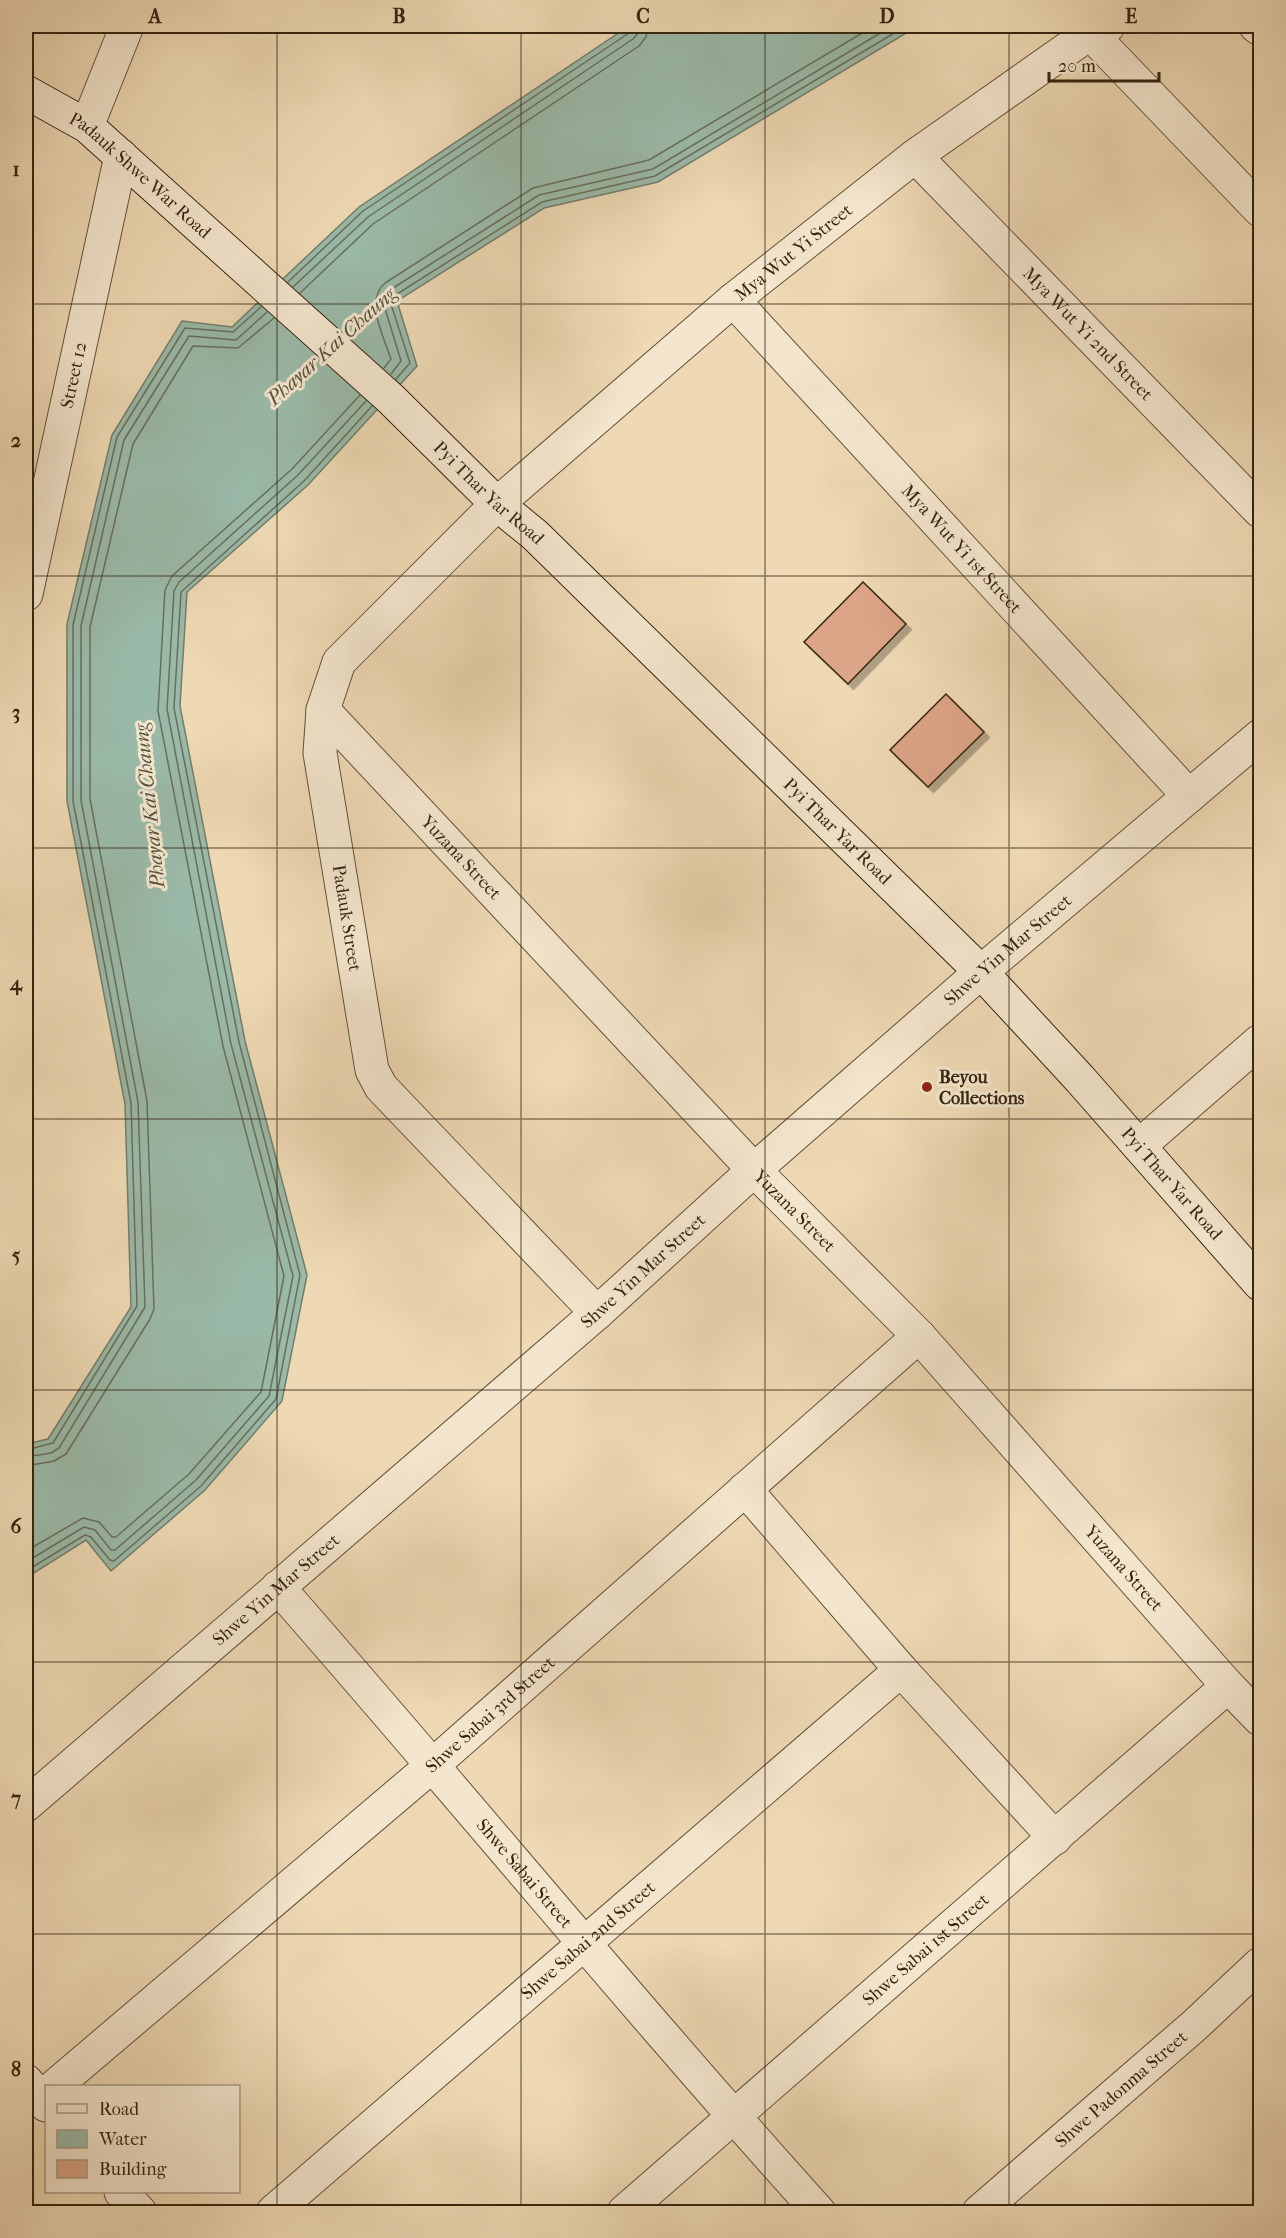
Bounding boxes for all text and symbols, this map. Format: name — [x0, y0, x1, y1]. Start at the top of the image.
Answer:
text: A — [147, 5, 163, 28]
text: B — [392, 5, 406, 28]
text: C — [636, 5, 650, 28]
text: D — [879, 5, 895, 28]
text: E — [1125, 5, 1137, 28]
scale bar — [1049, 45, 1158, 83]
text: 20 m — [1058, 56, 1096, 77]
street label: Padauk Shwe War Road — [65, 108, 215, 243]
text: 1 — [12, 158, 20, 181]
street label: Mya Wut Yi Street — [730, 199, 857, 306]
street label: Mya Wut Yi 2nd Street — [1018, 263, 1157, 406]
water label: Phayar Kai Chaung — [262, 282, 401, 411]
street label: Street 12 — [57, 340, 91, 410]
text: 2 — [11, 429, 21, 452]
street label: Pyi Thar Yar Road — [429, 437, 548, 549]
street label: Mya Wut Yi 1st Street — [897, 480, 1026, 618]
text: 3 — [12, 701, 20, 724]
water label: Phayar Kai Chaung — [129, 721, 170, 890]
street label: Pyi Thar Yar Road — [779, 774, 896, 889]
street label: Yuzana Street — [416, 811, 506, 905]
street label: Padauk Street — [328, 863, 365, 974]
street label: Shwe Yin Mar Street — [940, 890, 1076, 1010]
text: 4 — [9, 972, 23, 996]
place label: Beyou Collections — [939, 1067, 1025, 1109]
marker: Beyou Collections — [920, 1080, 934, 1094]
street label: Pyi Thar Yar Road — [1116, 1123, 1227, 1245]
street label: Yuzana Street — [748, 1165, 840, 1257]
street label: Shwe Yin Mar Street — [577, 1209, 710, 1333]
text: 5 — [12, 1244, 21, 1267]
text: 6 — [11, 1515, 23, 1538]
street label: Yuzana Street — [1079, 1520, 1167, 1616]
street label: Shwe Yin Mar Street — [209, 1529, 344, 1650]
street label: Shwe Sabai 3rd Street — [421, 1652, 560, 1778]
text: 7 — [10, 1787, 21, 1810]
street label: Shwe Sabai Street — [472, 1815, 577, 1933]
street label: Shwe Sabai 2nd Street — [517, 1877, 660, 2004]
street label: Shwe Sabai 1st Street — [859, 1889, 994, 2010]
street label: Shwe Padonma Street — [1051, 2026, 1192, 2152]
text: 8 — [11, 2058, 21, 2081]
legend — [45, 2085, 240, 2193]
text: Road — [99, 2099, 139, 2120]
text: Water — [98, 2129, 147, 2150]
text: Building — [99, 2159, 167, 2180]

